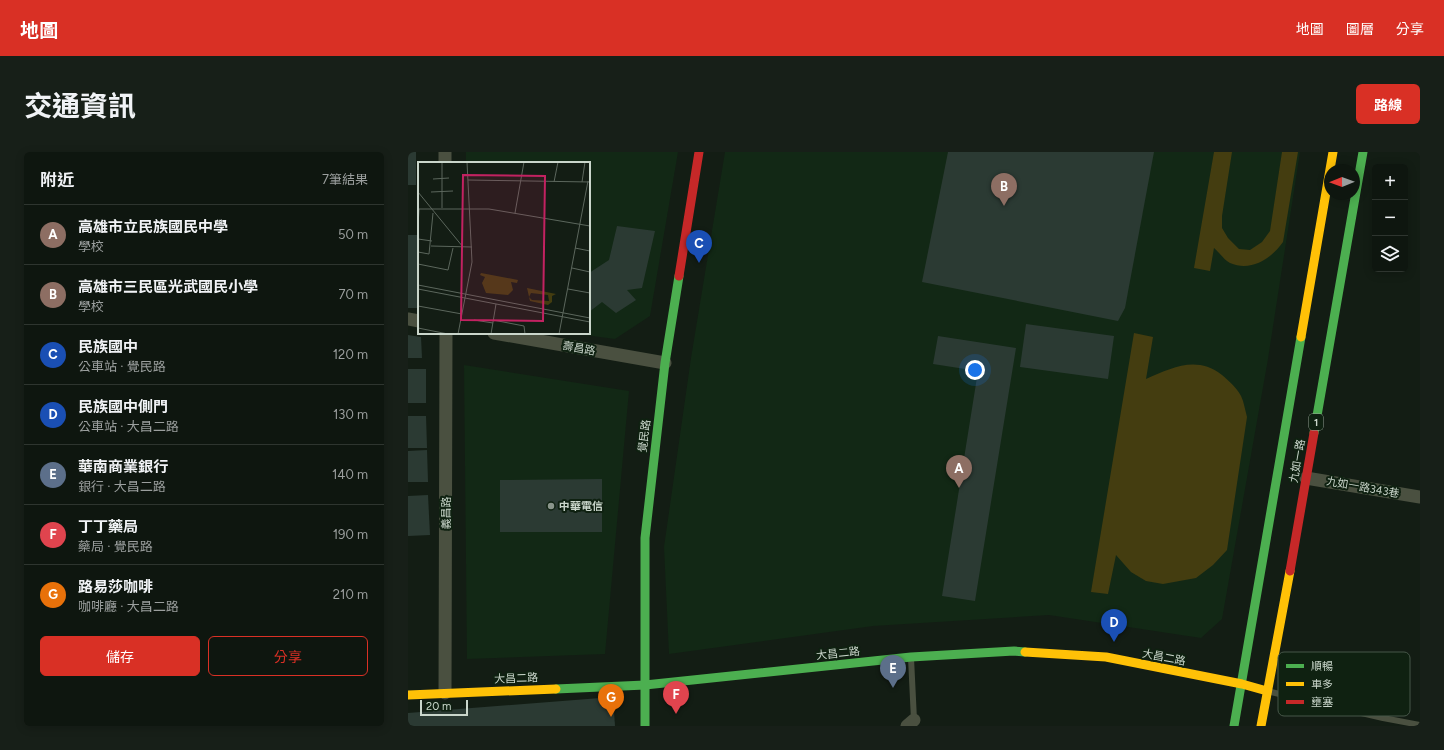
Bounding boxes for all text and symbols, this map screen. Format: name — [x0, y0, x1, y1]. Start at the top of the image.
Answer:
text: 地圖 — [20, 19, 58, 42]
text: 地圖 — [1296, 21, 1324, 38]
text: 圖層 — [1346, 21, 1374, 38]
text: 分享 — [1396, 21, 1424, 38]
button: 路線 — [1356, 84, 1420, 124]
text: 交通資訊 — [24, 89, 136, 123]
inset map — [418, 162, 590, 334]
north arrow — [1324, 164, 1360, 200]
map controls — [1372, 164, 1408, 272]
button: + — [1372, 164, 1408, 200]
text: 附近 — [40, 170, 74, 190]
text: 7筆結果 — [322, 172, 368, 187]
pin: B — [991, 173, 1017, 206]
button: − — [1372, 200, 1408, 236]
text: 高雄市立民族國民中學 — [78, 218, 228, 236]
text: A — [48, 227, 58, 242]
text: 50 m — [338, 227, 368, 242]
pin: C — [686, 230, 712, 263]
button: layers — [1372, 236, 1408, 272]
text: 學校 — [78, 239, 104, 254]
text: 高雄市三民區光武國民小學 — [78, 278, 258, 296]
text: B — [49, 287, 57, 302]
text: 70 m — [338, 287, 368, 302]
text: 學校 — [78, 299, 104, 314]
text: 民族國中 — [78, 338, 138, 356]
street label: 壽昌路 — [562, 339, 596, 358]
text: C — [48, 347, 58, 362]
text: 120 m — [333, 347, 368, 362]
text: 公車站 · 覺民路 — [78, 359, 166, 374]
your location — [965, 360, 985, 380]
text: 民族國中側門 — [78, 398, 168, 416]
text: D — [48, 407, 58, 422]
text: 130 m — [333, 407, 368, 422]
road number: 1 — [1309, 414, 1323, 430]
text: 公車站 · 大昌二路 — [78, 419, 179, 434]
street label: 覺民路 — [636, 419, 653, 453]
street label: 九如一路 — [1287, 438, 1308, 484]
pin: A — [946, 455, 972, 488]
text: 華南商業銀行 — [78, 458, 168, 476]
text: E — [49, 467, 57, 482]
text: 140 m — [332, 467, 368, 482]
street label: 九如一路343巷 — [1325, 475, 1400, 500]
text: 銀行 · 大昌二路 — [78, 479, 166, 494]
street label: 義昌路 — [440, 497, 453, 530]
place label: 中華電信 — [559, 500, 603, 513]
marker: 中華電信 — [546, 501, 556, 511]
text: 丁丁藥局 — [78, 518, 138, 536]
text: F — [49, 527, 57, 542]
text: 190 m — [333, 527, 368, 542]
text: 藥局 · 覺民路 — [78, 539, 153, 554]
text: 路易莎咖啡 — [78, 578, 153, 596]
text: G — [48, 587, 58, 602]
text: 210 m — [333, 587, 368, 602]
text: 咖啡廳 · 大昌二路 — [78, 599, 179, 614]
pin: D — [1101, 609, 1127, 642]
button: 儲存 — [40, 636, 200, 676]
button: 分享 — [208, 636, 368, 676]
street label: 大昌二路 — [815, 645, 861, 662]
street label: 大昌二路 — [1141, 647, 1187, 668]
legend — [1278, 652, 1410, 716]
pin: E — [880, 655, 906, 688]
text: 順暢 — [1311, 660, 1333, 673]
street label: 大昌二路 — [494, 671, 538, 686]
text: 車多 — [1311, 678, 1333, 691]
pin: F — [663, 681, 689, 714]
pin: G — [598, 684, 624, 717]
text: 壅塞 — [1311, 696, 1333, 709]
scale bar — [420, 698, 468, 717]
text: 20 m — [426, 700, 451, 713]

